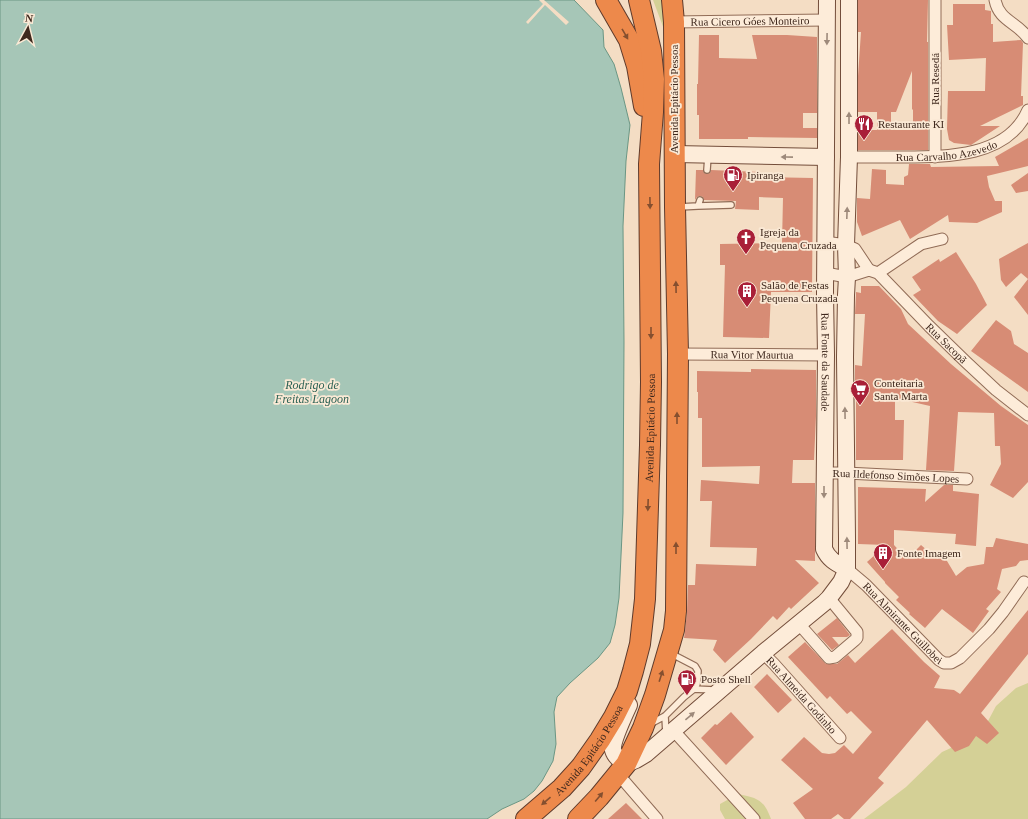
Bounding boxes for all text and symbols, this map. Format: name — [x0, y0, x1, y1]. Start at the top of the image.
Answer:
north arrow — [8, 8, 48, 48]
text: N — [25, 12, 34, 25]
street label: Rua Cicero Góes Monteiro — [690, 14, 810, 28]
one-way arrow — [622, 28, 629, 40]
one-way arrow — [824, 33, 830, 46]
street label: Avenida Epitácio Pessoa — [668, 45, 680, 153]
street label: Rua Resedá — [929, 53, 941, 105]
one-way arrow — [846, 111, 852, 124]
restaurant icon: Restaurante KI — [853, 113, 875, 141]
place label: Restaurante KI — [878, 118, 945, 130]
street label: Rua Carvalho Azevedo — [896, 138, 999, 163]
one-way arrow — [781, 153, 793, 160]
fuel station icon: Ipiranga — [722, 164, 744, 192]
place label: Ipiranga — [747, 169, 784, 181]
one-way arrow — [647, 197, 653, 210]
one-way arrow — [844, 206, 850, 219]
place label: Igreja da Pequena Cruzada — [760, 226, 837, 251]
church icon: Igreja da Pequena Cruzada — [735, 227, 757, 255]
place label: Salão de Festas Pequena Cruzada — [761, 279, 838, 304]
one-way arrow — [673, 280, 679, 293]
building icon: Salão de Festas Pequena Cruzada — [736, 280, 758, 308]
street label: Rua Fonte da Saudade — [819, 313, 832, 412]
street label: Rua Sacopã — [924, 321, 970, 366]
one-way arrow — [648, 327, 654, 340]
street label: Rua Vitor Maurtua — [710, 348, 794, 361]
street label: Avenida Epitácio Pessoa — [643, 373, 657, 482]
place label: Conteitaria Santa Marta — [874, 377, 928, 402]
water label: Rodrigo de Freitas Lagoon — [274, 378, 349, 406]
supermarket icon: Conteitaria Santa Marta — [849, 378, 871, 406]
one-way arrow — [842, 406, 848, 419]
one-way arrow — [674, 411, 680, 424]
street label: Rua Ildefonso Simões Lopes — [833, 467, 960, 485]
one-way arrow — [821, 486, 827, 499]
one-way arrow — [644, 499, 651, 511]
one-way arrow — [844, 536, 850, 549]
one-way arrow — [673, 541, 679, 554]
building icon: Fonte Imagem — [872, 542, 894, 570]
place label: Fonte Imagem — [897, 547, 961, 559]
street label: Rua Almirante Guillobei — [861, 580, 945, 667]
street label: Rua Almeida Godinho — [764, 654, 839, 736]
fuel station icon: Posto Shell — [676, 668, 698, 696]
one-way arrow — [658, 669, 664, 681]
place label: Posto Shell — [701, 673, 751, 685]
street label: Avenida Epitácio Pessoa — [552, 703, 625, 798]
one-way arrow — [685, 711, 696, 720]
one-way arrow — [594, 792, 603, 803]
one-way arrow — [541, 797, 551, 806]

